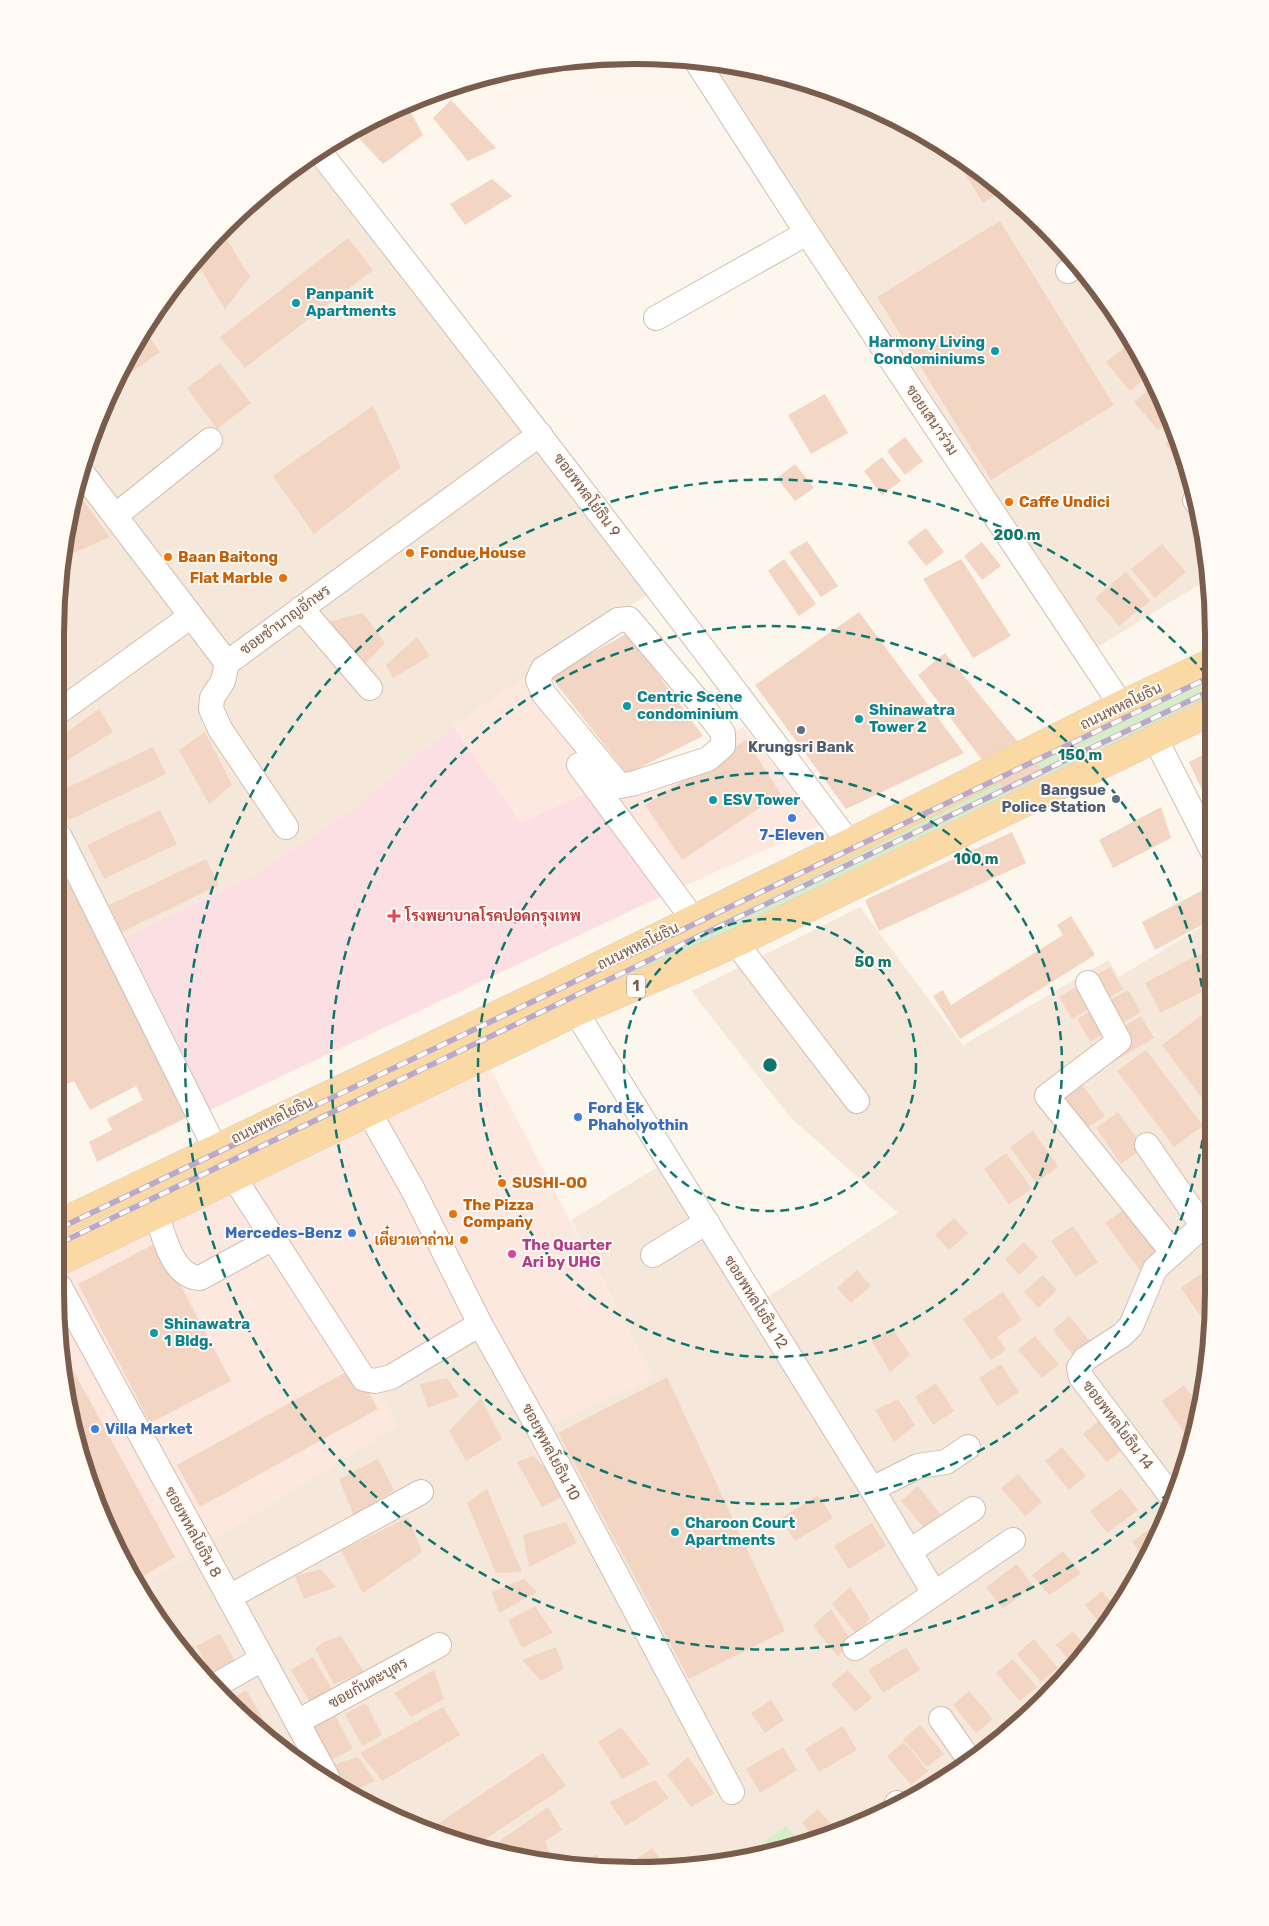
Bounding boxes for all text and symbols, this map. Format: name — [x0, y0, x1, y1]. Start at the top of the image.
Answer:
place label: Panpanit Apartments — [306, 285, 396, 320]
marker: Panpanit Apartments — [290, 297, 302, 309]
place label: Harmony Living Condominiums — [869, 333, 985, 368]
marker: Harmony Living Condominiums — [989, 345, 1001, 357]
street label: ซอยเสนาร่วม — [902, 381, 963, 459]
street label: ซอยพหลโยธิน 9 — [550, 449, 625, 541]
place label: Caffe Undici — [1019, 493, 1110, 511]
marker: Caffe Undici — [1003, 496, 1015, 508]
text: 200 m — [993, 526, 1041, 544]
place label: Fondue House — [420, 544, 526, 562]
marker: Fondue House — [404, 547, 416, 559]
place label: Baan Baitong — [178, 548, 278, 566]
marker: Baan Baitong — [162, 551, 174, 563]
place label: Flat Marble — [190, 569, 273, 587]
marker: Flat Marble — [277, 572, 289, 584]
street label: ซอยชำนาญอักษร — [236, 581, 334, 659]
street label: ถนนพหลโยธิน — [1077, 678, 1165, 734]
place label: Centric Scene condominium — [637, 688, 743, 723]
marker: Centric Scene condominium — [621, 700, 633, 712]
place label: Shinawatra Tower 2 — [869, 701, 955, 736]
marker: Shinawatra Tower 2 — [853, 713, 865, 725]
marker: Krungsri Bank — [795, 724, 807, 736]
place label: Krungsri Bank — [748, 738, 854, 756]
text: 150 m — [1058, 746, 1102, 764]
place label: Bangsue Police Station — [1001, 781, 1106, 816]
place label: ESV Tower — [723, 791, 800, 809]
marker: Bangsue Police Station — [1110, 793, 1122, 805]
marker: ESV Tower — [707, 794, 719, 806]
marker: 7-Eleven — [786, 812, 798, 824]
place label: 7-Eleven — [760, 826, 824, 844]
text: 100 m — [954, 850, 998, 868]
place label: โรงพยาบาลโรคปอดกรุงเทพ — [404, 905, 581, 927]
marker: โรงพยาบาลโรคปอดกรุงเทพ — [387, 909, 401, 923]
street label: ถนนพหลโยธิน — [594, 918, 682, 974]
text: 50 m — [855, 953, 891, 971]
road number: 1 — [627, 974, 645, 998]
centre of rings — [761, 1056, 779, 1074]
street label: ถนนพหลโยธิน — [228, 1092, 316, 1148]
place label: Ford Ek Phaholyothin — [588, 1099, 688, 1134]
marker: Ford Ek Phaholyothin — [572, 1111, 584, 1123]
place label: SUSHI-OO — [512, 1174, 587, 1192]
marker: SUSHI-OO — [496, 1177, 508, 1189]
place label: The Pizza Company — [463, 1196, 534, 1231]
marker: The Pizza Company — [447, 1208, 459, 1220]
place label: Mercedes-Benz — [225, 1224, 342, 1242]
place label: เตี๋ยวเตาถ่าน — [375, 1225, 454, 1249]
marker: Mercedes-Benz — [346, 1227, 358, 1239]
marker: เตี๋ยวเตาถ่าน — [458, 1234, 470, 1246]
place label: The Quarter Ari by UHG — [522, 1236, 612, 1271]
marker: The Quarter Ari by UHG — [506, 1248, 518, 1260]
street label: ซอยพหลโยธิน 12 — [720, 1252, 793, 1352]
place label: Shinawatra 1 Bldg. — [164, 1315, 250, 1350]
marker: Shinawatra 1 Bldg. — [148, 1327, 160, 1339]
street label: ซอยพหลโยธิน 14 — [1079, 1376, 1158, 1473]
street label: ซอยพหลโยธิน 10 — [518, 1400, 585, 1504]
place label: Villa Market — [105, 1420, 193, 1438]
marker: Villa Market — [89, 1423, 101, 1435]
street label: ซอยพหลโยธิน 8 — [161, 1483, 226, 1580]
place label: Charoon Court Apartments — [685, 1514, 795, 1549]
marker: Charoon Court Apartments — [669, 1526, 681, 1538]
street label: ซอยกันตะบุตร — [325, 1654, 412, 1714]

